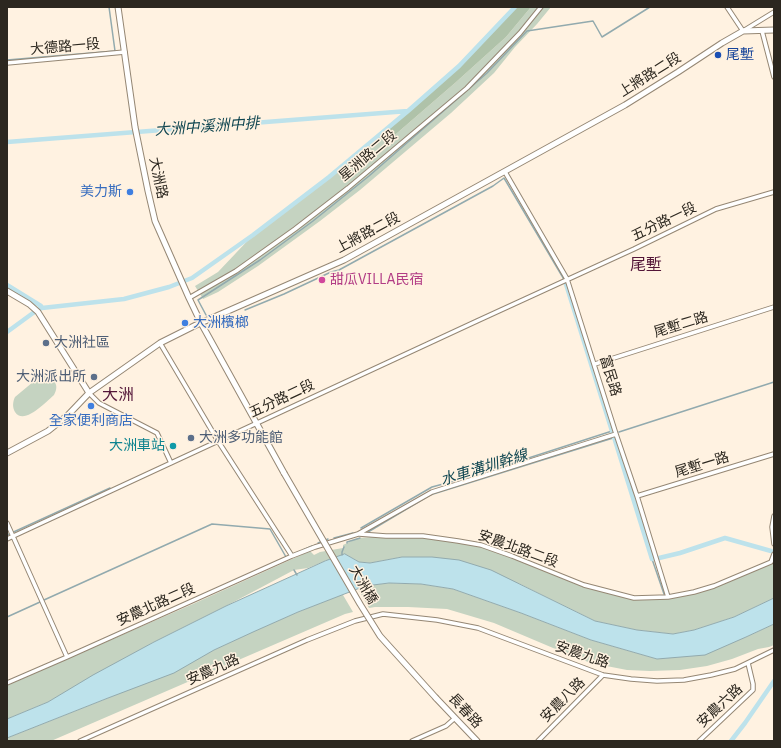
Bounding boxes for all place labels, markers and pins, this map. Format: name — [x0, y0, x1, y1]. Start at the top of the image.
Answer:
place label: 尾塹 — [726, 47, 754, 63]
marker: 尾塹 — [713, 50, 723, 60]
place label: 美力斯 — [80, 184, 122, 200]
marker: 美力斯 — [125, 187, 135, 197]
place label: 甜瓜VILLA民宿 — [330, 272, 423, 288]
marker: 甜瓜VILLA民宿 — [317, 275, 327, 285]
place label: 大洲檳榔 — [193, 315, 249, 331]
marker: 大洲檳榔 — [180, 318, 190, 328]
place label: 大洲社區 — [54, 335, 110, 351]
marker: 大洲社區 — [41, 338, 51, 348]
place label: 大洲派出所 — [16, 369, 86, 385]
marker: 大洲派出所 — [89, 372, 99, 382]
marker: 全家便利商店 — [86, 401, 96, 411]
place label: 全家便利商店 — [49, 413, 133, 429]
place label: 大洲多功能館 — [199, 430, 283, 446]
marker: 大洲多功能館 — [186, 433, 196, 443]
place label: 大洲車站 — [109, 438, 165, 454]
marker: 大洲車站 — [168, 441, 178, 451]

